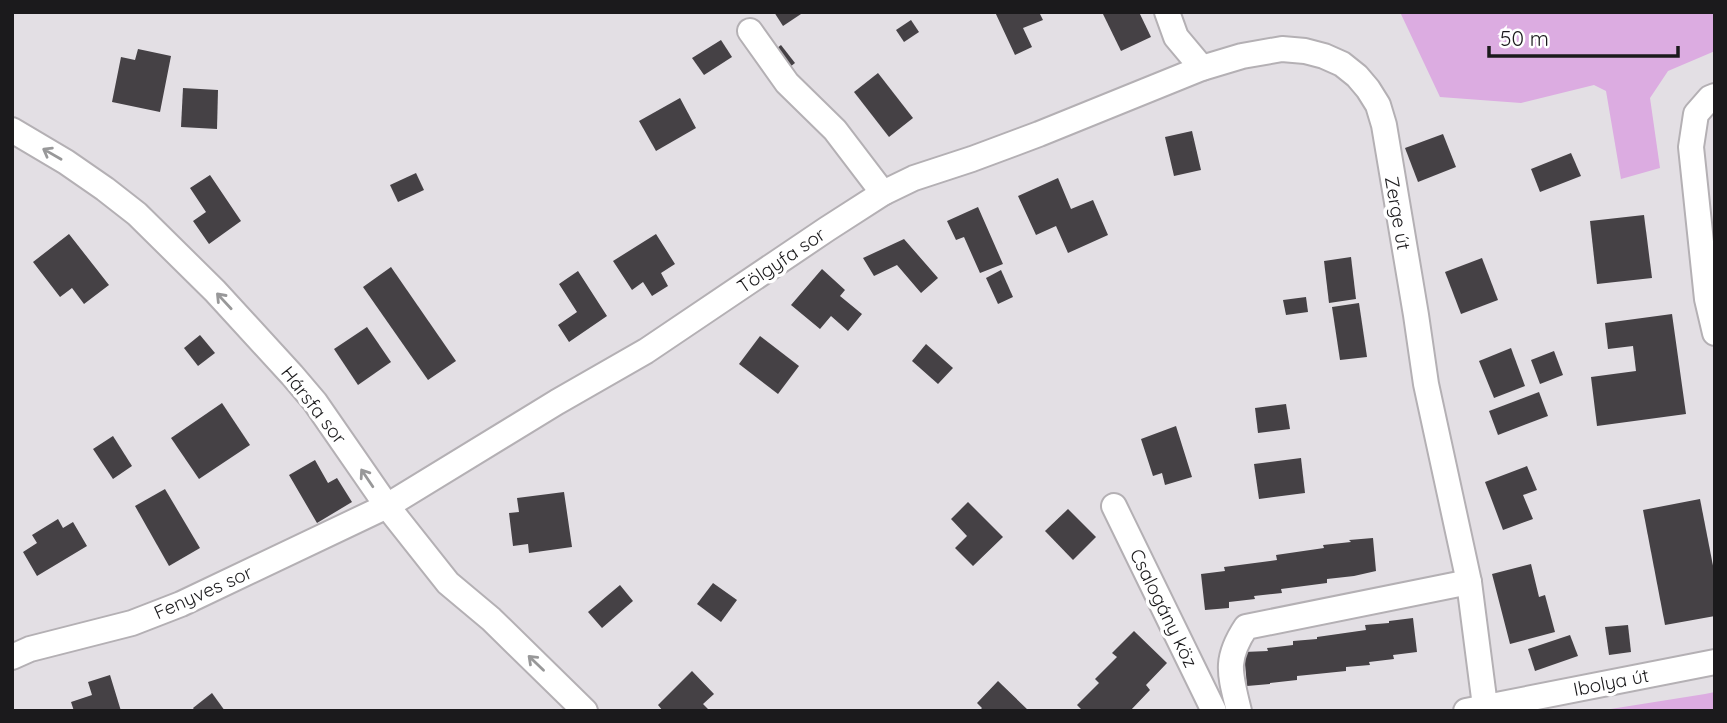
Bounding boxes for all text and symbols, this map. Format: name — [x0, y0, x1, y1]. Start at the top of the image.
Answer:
scale bar — [1489, 14, 1678, 58]
text: 50 m — [1500, 25, 1549, 51]
one-way arrow — [43, 146, 63, 160]
street label: Zerge út — [1380, 174, 1416, 252]
street label: Tölgyfa sor — [732, 221, 830, 298]
one-way arrow — [216, 293, 233, 310]
street label: Hársfa sor — [276, 361, 352, 449]
one-way arrow — [360, 468, 374, 488]
street label: Csalogány köz — [1125, 545, 1203, 671]
street label: Fenyves sor — [150, 559, 257, 624]
one-way arrow — [527, 655, 544, 672]
street label: Ibolya út — [1571, 663, 1651, 701]

